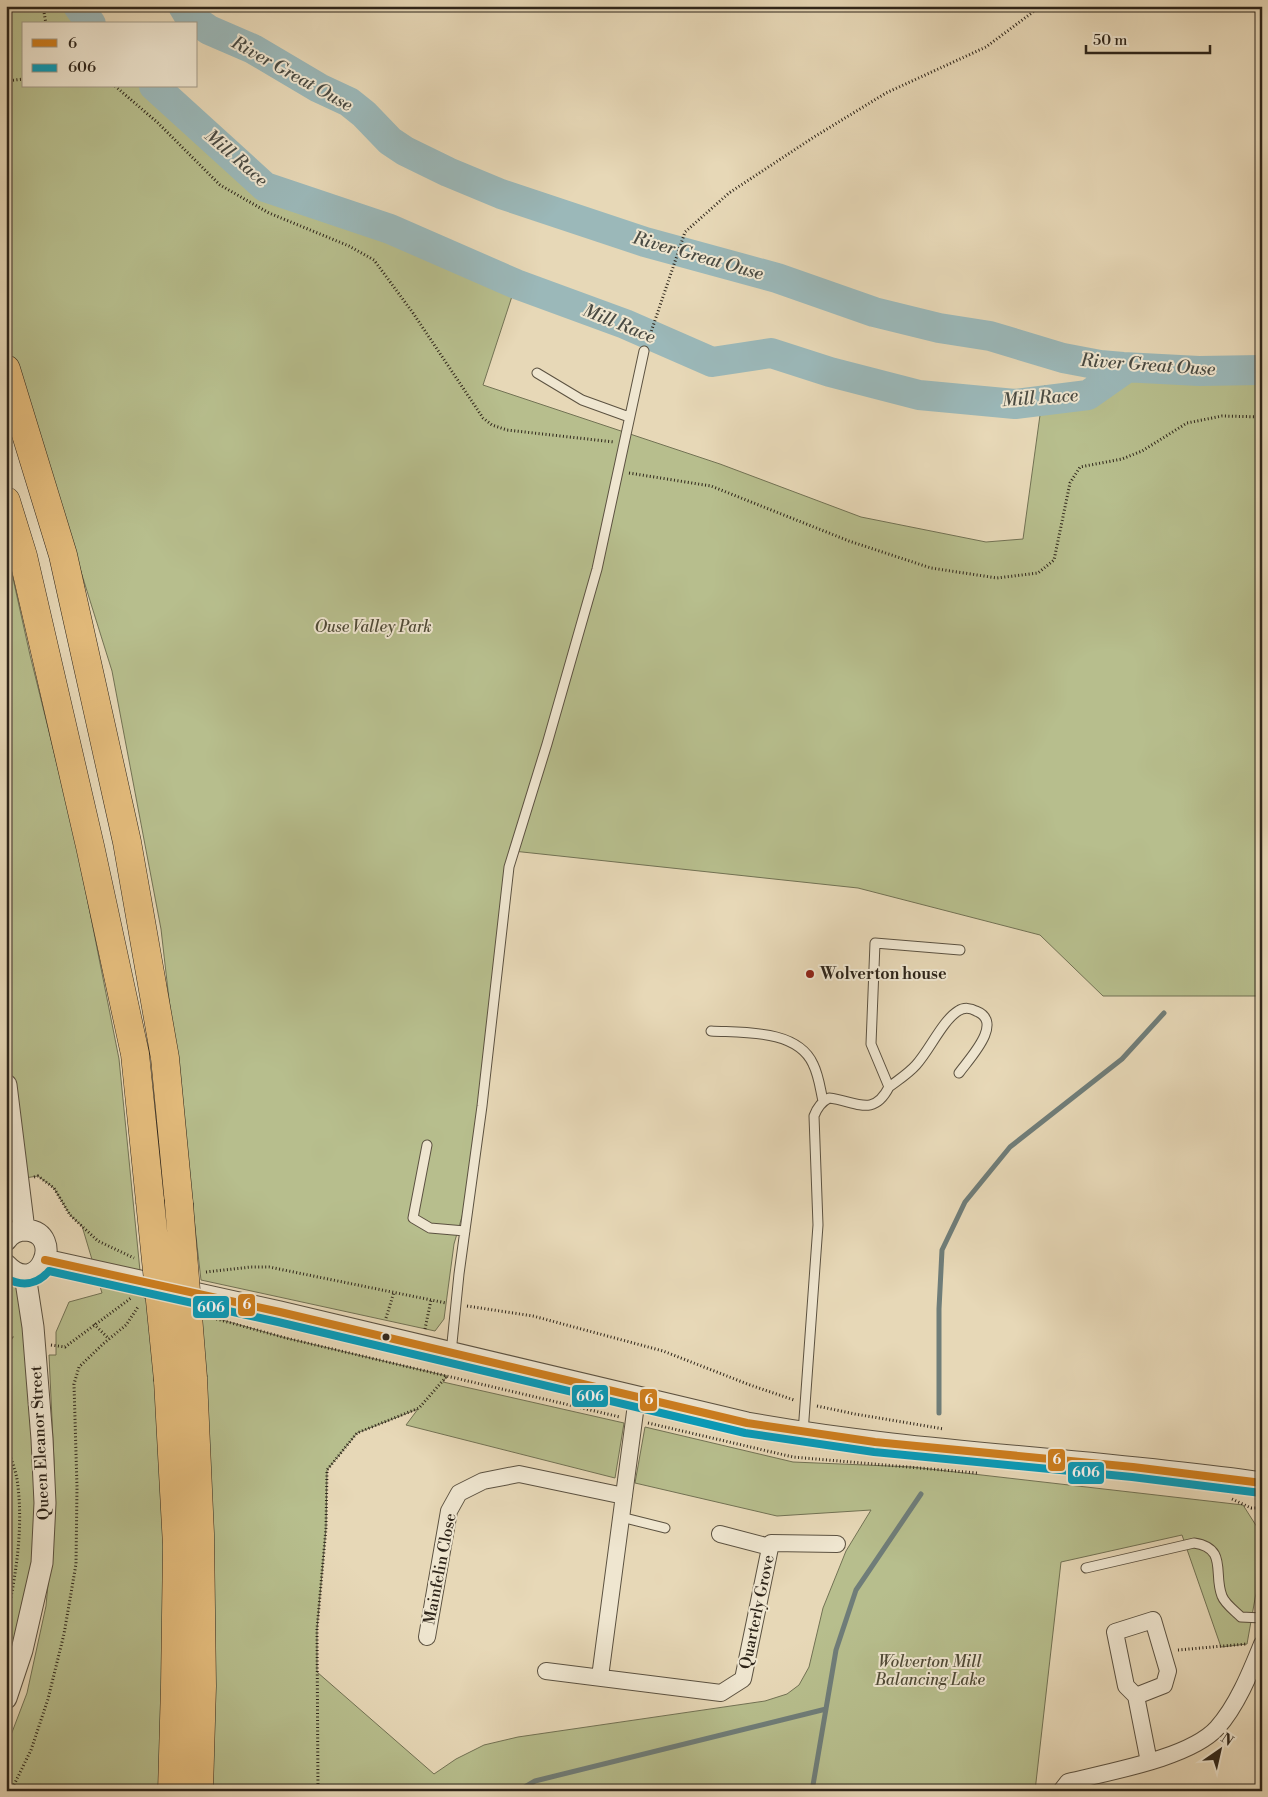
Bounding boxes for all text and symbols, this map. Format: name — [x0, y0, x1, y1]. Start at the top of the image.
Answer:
legend — [22, 22, 198, 88]
scale bar — [1086, 22, 1209, 54]
water label: River Great Ouse — [227, 31, 357, 117]
text: 50 m — [1093, 31, 1127, 50]
text: 6 — [68, 34, 77, 53]
text: 606 — [68, 58, 96, 77]
water label: Mill Race — [200, 124, 273, 192]
water label: River Great Ouse — [629, 226, 767, 286]
water label: Mill Race — [579, 299, 659, 349]
water label: River Great Ouse — [1079, 349, 1217, 381]
water label: Mill Race — [1001, 384, 1079, 412]
park label: Ouse Valley Park — [314, 617, 432, 637]
place label: Wolverton house — [819, 964, 947, 984]
marker: Wolverton house — [804, 968, 816, 980]
line badge: 6 — [237, 1293, 256, 1317]
line badge: 606 — [192, 1295, 230, 1319]
text: 6 — [243, 1296, 252, 1314]
text: 606 — [197, 1299, 225, 1317]
unlabelled marker — [381, 1332, 391, 1342]
street label: Queen Eleanor Street — [26, 1365, 54, 1521]
line badge: 606 — [571, 1384, 609, 1408]
text: 606 — [576, 1388, 604, 1406]
line badge: 6 — [639, 1388, 658, 1412]
text: 6 — [645, 1391, 654, 1409]
line badge: 6 — [1047, 1448, 1066, 1472]
text: 6 — [1053, 1451, 1062, 1469]
line badge: 606 — [1067, 1461, 1105, 1485]
text: 606 — [1072, 1464, 1100, 1482]
street label: Mainfelin Close — [419, 1511, 461, 1627]
street label: Quarterly Grove — [735, 1553, 779, 1671]
park label: Wolverton Mill Balancing Lake — [874, 1652, 985, 1690]
north arrow — [1196, 1724, 1246, 1774]
text: N — [1217, 1729, 1236, 1751]

